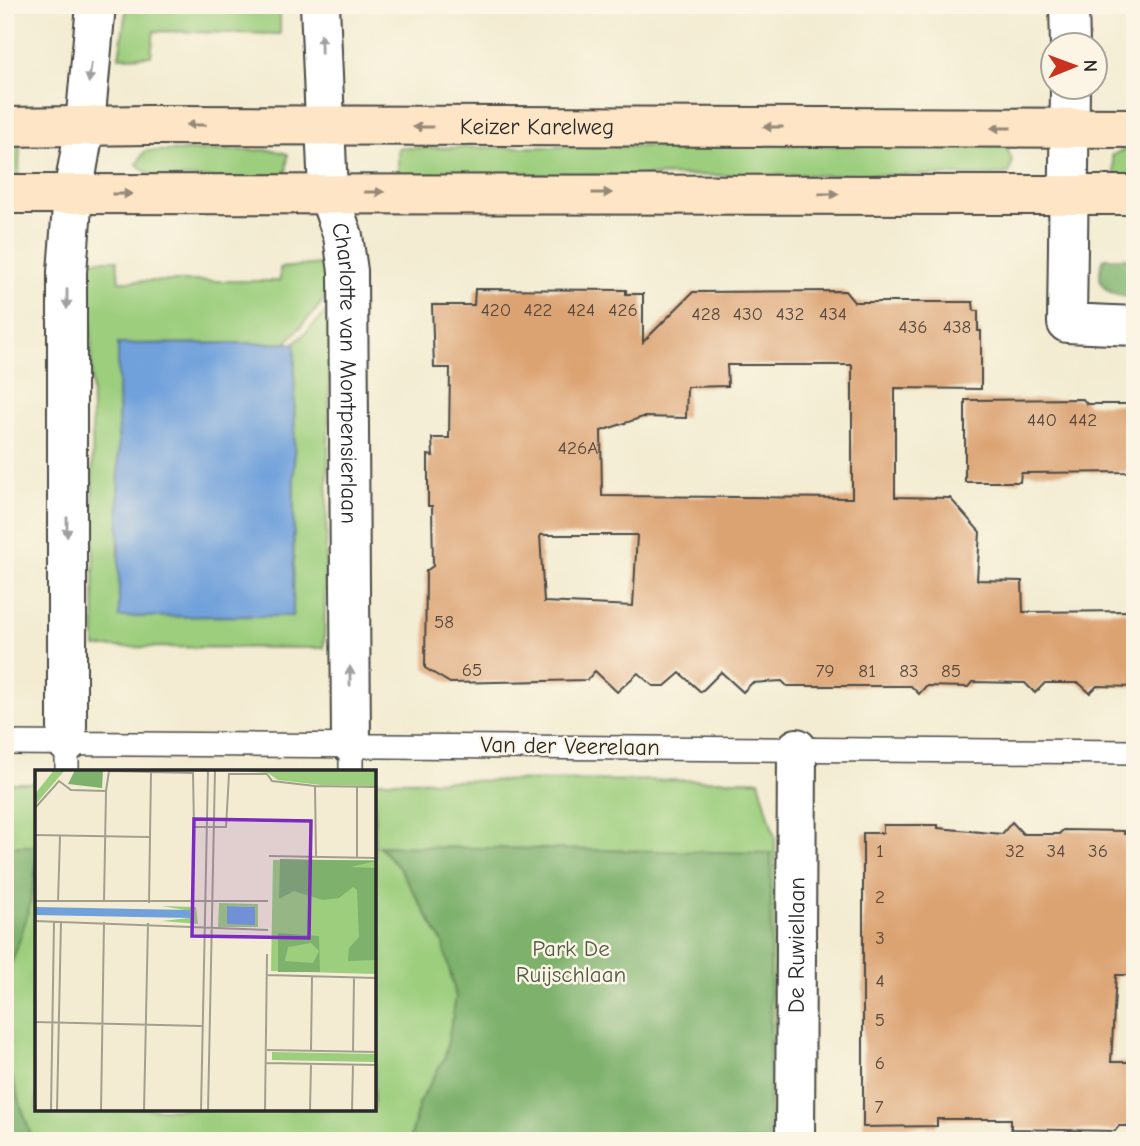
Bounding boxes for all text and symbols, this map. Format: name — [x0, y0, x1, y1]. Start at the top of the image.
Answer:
north arrow — [1038, 32, 1108, 102]
one-way arrow — [315, 33, 327, 55]
text: N — [1079, 59, 1101, 72]
one-way arrow — [84, 62, 95, 84]
street label: Keizer Karelweg — [460, 112, 614, 140]
one-way arrow — [185, 119, 207, 131]
one-way arrow — [412, 121, 434, 133]
one-way arrow — [762, 121, 784, 133]
one-way arrow — [990, 122, 1012, 134]
one-way arrow — [364, 186, 386, 198]
one-way arrow — [591, 187, 613, 199]
one-way arrow — [112, 188, 134, 200]
one-way arrow — [819, 188, 841, 200]
street label: Charlotte van Montpensierlaan — [326, 219, 363, 524]
one-way arrow — [61, 288, 73, 310]
house number: 420 — [481, 299, 511, 321]
house number: 422 — [523, 299, 553, 321]
house number: 424 — [567, 299, 595, 321]
house number: 426 — [608, 299, 638, 321]
house number: 428 — [692, 303, 720, 325]
house number: 430 — [733, 303, 763, 325]
house number: 432 — [776, 303, 804, 325]
house number: 434 — [819, 303, 847, 325]
house number: 436 — [898, 316, 928, 338]
house number: 438 — [943, 316, 971, 338]
house number: 440 — [1027, 409, 1057, 431]
house number: 442 — [1069, 409, 1097, 431]
house number: 426A — [558, 437, 598, 459]
one-way arrow — [61, 516, 73, 538]
house number: 58 — [434, 611, 454, 633]
house number: 65 — [462, 659, 482, 681]
house number: 79 — [815, 660, 835, 682]
house number: 81 — [858, 660, 876, 682]
house number: 83 — [899, 660, 919, 682]
house number: 85 — [941, 660, 961, 682]
one-way arrow — [344, 665, 356, 687]
street label: Van der Veerelaan — [480, 731, 660, 761]
inset map — [35, 770, 376, 1111]
house number: 1 — [876, 840, 884, 862]
house number: 32 — [1005, 840, 1025, 862]
house number: 34 — [1047, 840, 1065, 862]
house number: 36 — [1088, 840, 1108, 862]
street label: De Ruwiellaan — [782, 877, 810, 1013]
house number: 2 — [875, 886, 885, 908]
house number: 3 — [875, 927, 885, 949]
park label: Park De Ruijschlaan — [516, 935, 626, 988]
house number: 4 — [875, 970, 885, 992]
house number: 5 — [875, 1009, 885, 1031]
house number: 6 — [875, 1052, 885, 1074]
house number: 7 — [875, 1096, 884, 1118]

